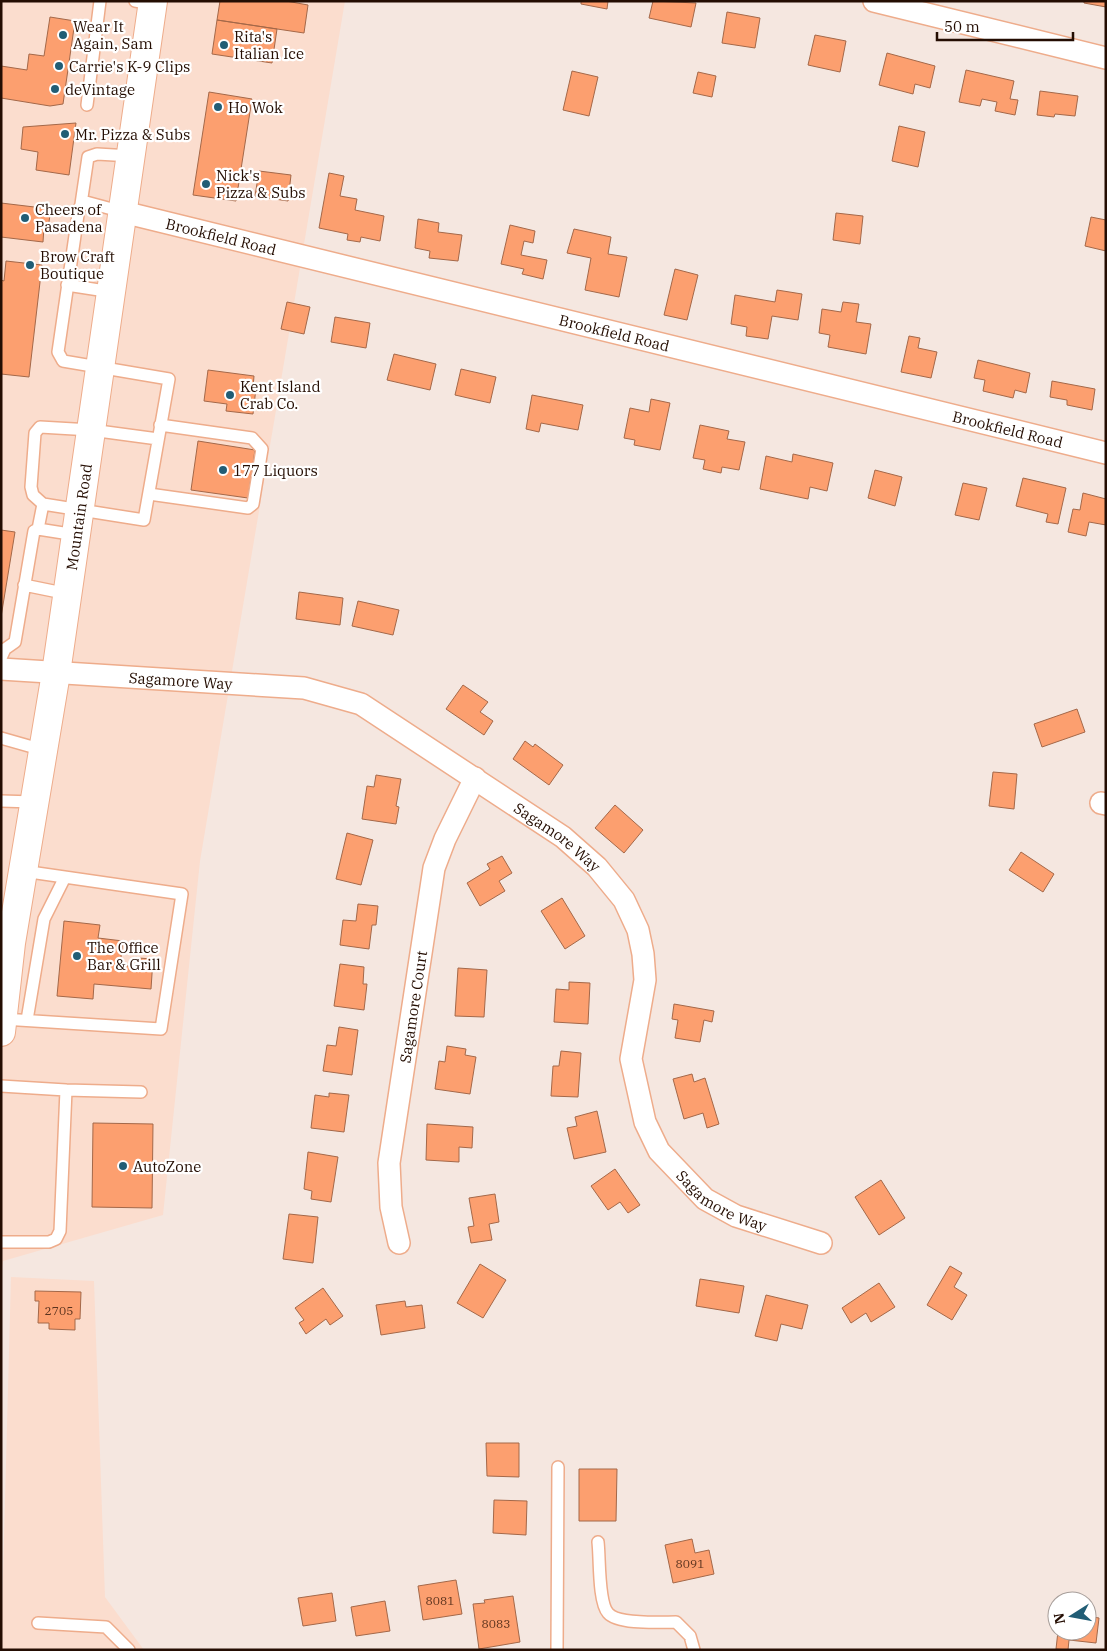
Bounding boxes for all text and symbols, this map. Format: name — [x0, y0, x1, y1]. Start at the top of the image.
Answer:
scale bar — [937, 10, 1073, 42]
place label: Wear It Again, Sam — [73, 17, 153, 53]
text: 50 m — [944, 17, 980, 36]
place label: Rita's Italian Ice — [234, 27, 304, 63]
marker: Wear It Again, Sam — [57, 29, 69, 41]
marker: Rita's Italian Ice — [218, 39, 230, 51]
place label: Carrie's K-9 Clips — [69, 57, 190, 76]
marker: Carrie's K-9 Clips — [53, 60, 65, 72]
place label: deVintage — [65, 80, 135, 99]
marker: deVintage — [49, 83, 61, 95]
place label: Ho Wok — [228, 98, 283, 117]
marker: Ho Wok — [212, 101, 224, 113]
place label: Mr. Pizza & Subs — [75, 125, 190, 144]
marker: Mr. Pizza & Subs — [59, 128, 71, 140]
place label: Nick's Pizza & Subs — [216, 166, 306, 202]
marker: Nick's Pizza & Subs — [200, 178, 212, 190]
place label: Cheers of Pasadena — [35, 200, 103, 236]
marker: Cheers of Pasadena — [19, 212, 31, 224]
street label: Brookfield Road — [164, 213, 278, 259]
place label: Brow Craft Boutique — [40, 247, 115, 283]
marker: Brow Craft Boutique — [24, 259, 36, 271]
street label: Brookfield Road — [557, 310, 672, 355]
place label: Kent Island Crab Co. — [240, 377, 321, 413]
marker: Kent Island Crab Co. — [224, 389, 236, 401]
street label: Brookfield Road — [951, 406, 1065, 452]
place label: 177 Liquors — [233, 461, 318, 480]
street label: Mountain Road — [61, 462, 96, 571]
marker: 177 Liquors — [217, 464, 229, 476]
street label: Sagamore Way — [128, 668, 233, 693]
street label: Sagamore Way — [510, 798, 605, 875]
place label: The Office Bar & Grill — [87, 938, 161, 974]
street label: Sagamore Court — [395, 949, 431, 1064]
marker: The Office Bar & Grill — [71, 950, 83, 962]
place label: AutoZone — [133, 1157, 201, 1176]
marker: AutoZone — [117, 1160, 129, 1172]
street label: Sagamore Way — [673, 1166, 769, 1235]
house number: 2705 — [45, 1303, 73, 1318]
house number: 8091 — [676, 1556, 704, 1571]
north arrow — [1047, 1591, 1097, 1641]
house number: 8081 — [426, 1593, 454, 1608]
text: N — [1049, 1611, 1069, 1626]
house number: 8083 — [482, 1616, 510, 1631]

